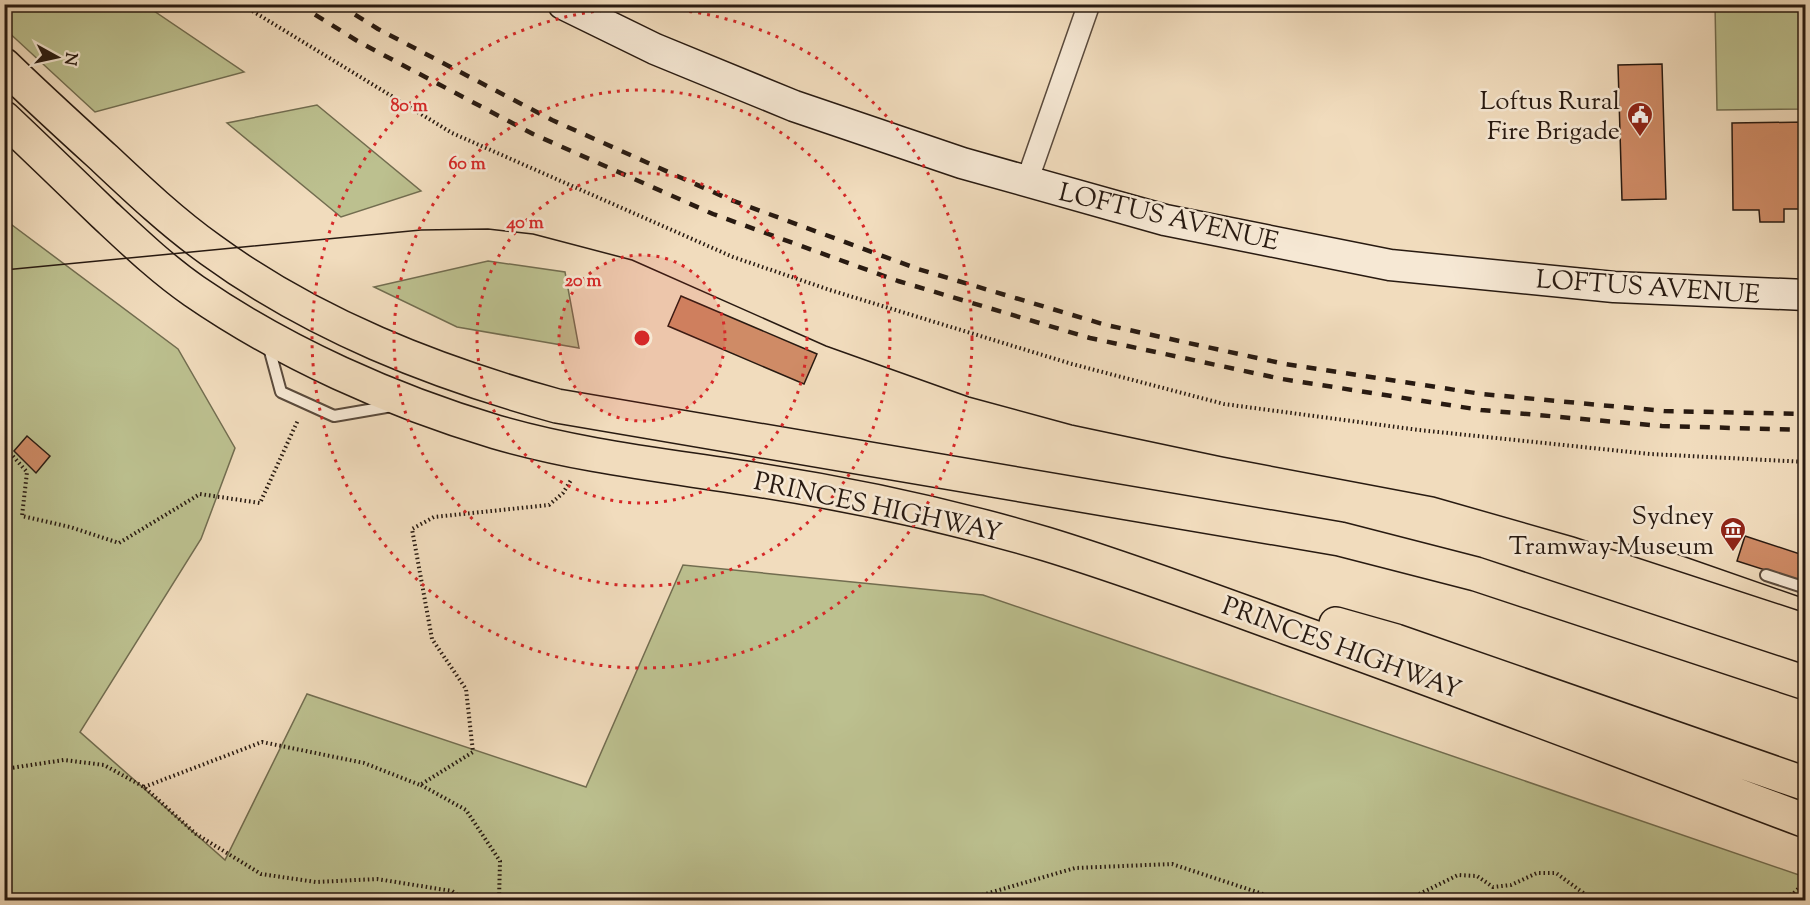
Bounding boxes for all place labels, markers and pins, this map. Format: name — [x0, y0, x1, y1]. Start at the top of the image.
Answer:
place label: Loftus Rural Fire Brigade — [1480, 84, 1620, 151]
public building icon: Loftus Rural Fire Brigade — [1625, 100, 1655, 138]
centre of rings — [632, 328, 652, 348]
place label: Sydney Tramway Museum — [1509, 499, 1714, 566]
museum icon: Sydney Tramway Museum — [1718, 515, 1748, 553]

